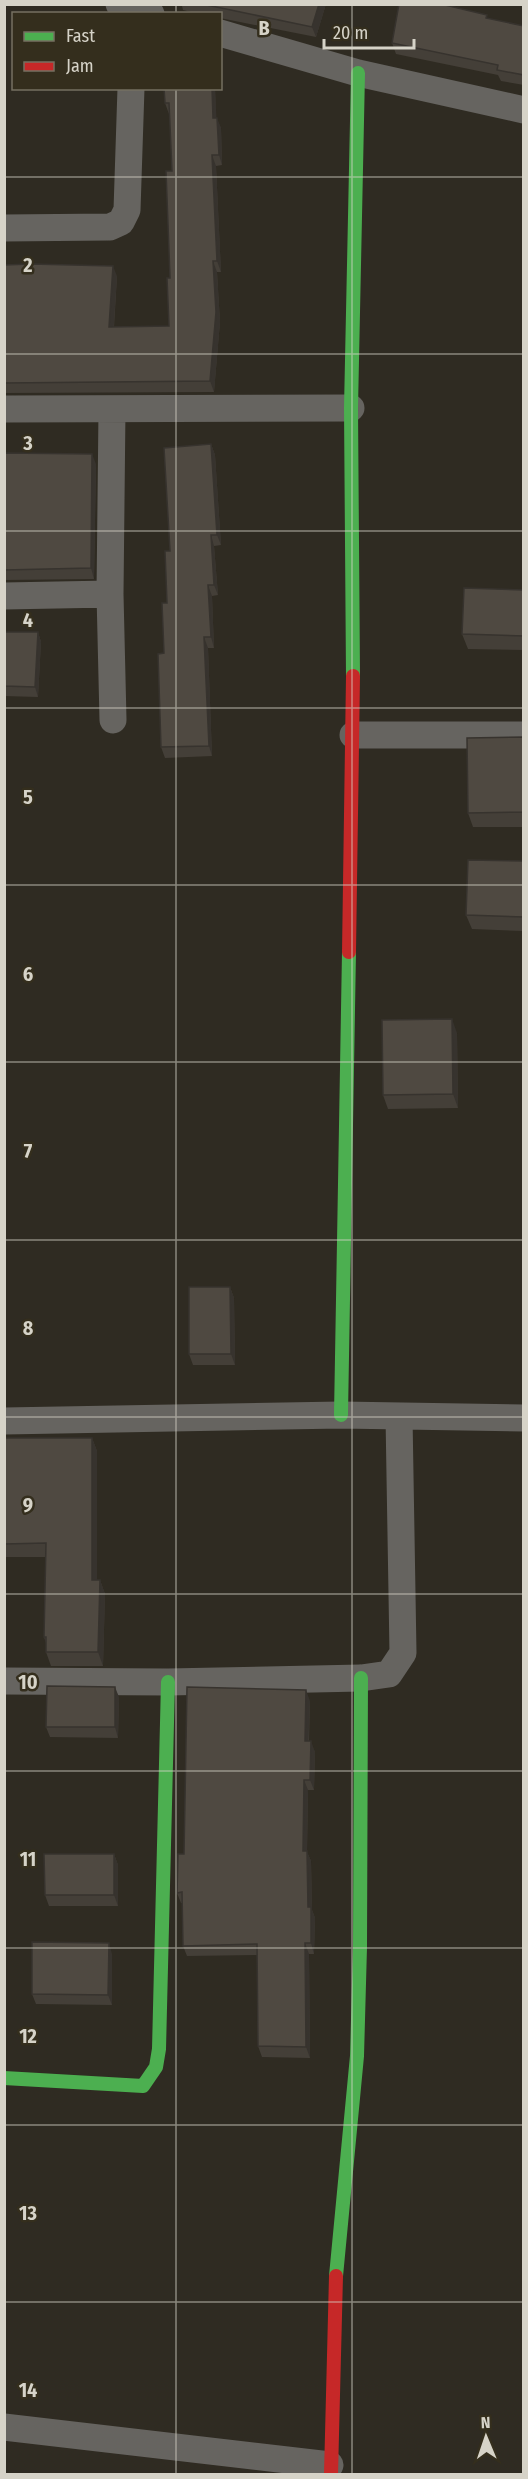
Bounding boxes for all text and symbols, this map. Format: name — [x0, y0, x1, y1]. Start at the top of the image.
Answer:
legend — [12, 12, 222, 90]
scale bar — [324, 12, 414, 50]
text: B — [258, 16, 270, 40]
text: 20 m — [333, 22, 368, 44]
text: Fast — [66, 25, 95, 47]
text: Jam — [66, 55, 94, 77]
text: 2 — [22, 253, 33, 277]
text: 3 — [22, 431, 33, 455]
text: 4 — [23, 608, 33, 632]
text: 5 — [23, 785, 33, 809]
text: 6 — [23, 962, 33, 986]
text: 7 — [24, 1139, 33, 1163]
text: 8 — [23, 1316, 34, 1340]
text: 9 — [23, 1493, 33, 1517]
text: 10 — [18, 1670, 38, 1694]
text: 11 — [20, 1847, 36, 1871]
text: 12 — [19, 2024, 37, 2048]
text: 13 — [19, 2201, 37, 2225]
text: 14 — [19, 2378, 37, 2402]
north arrow — [456, 2407, 516, 2467]
text: N — [480, 2413, 491, 2432]

